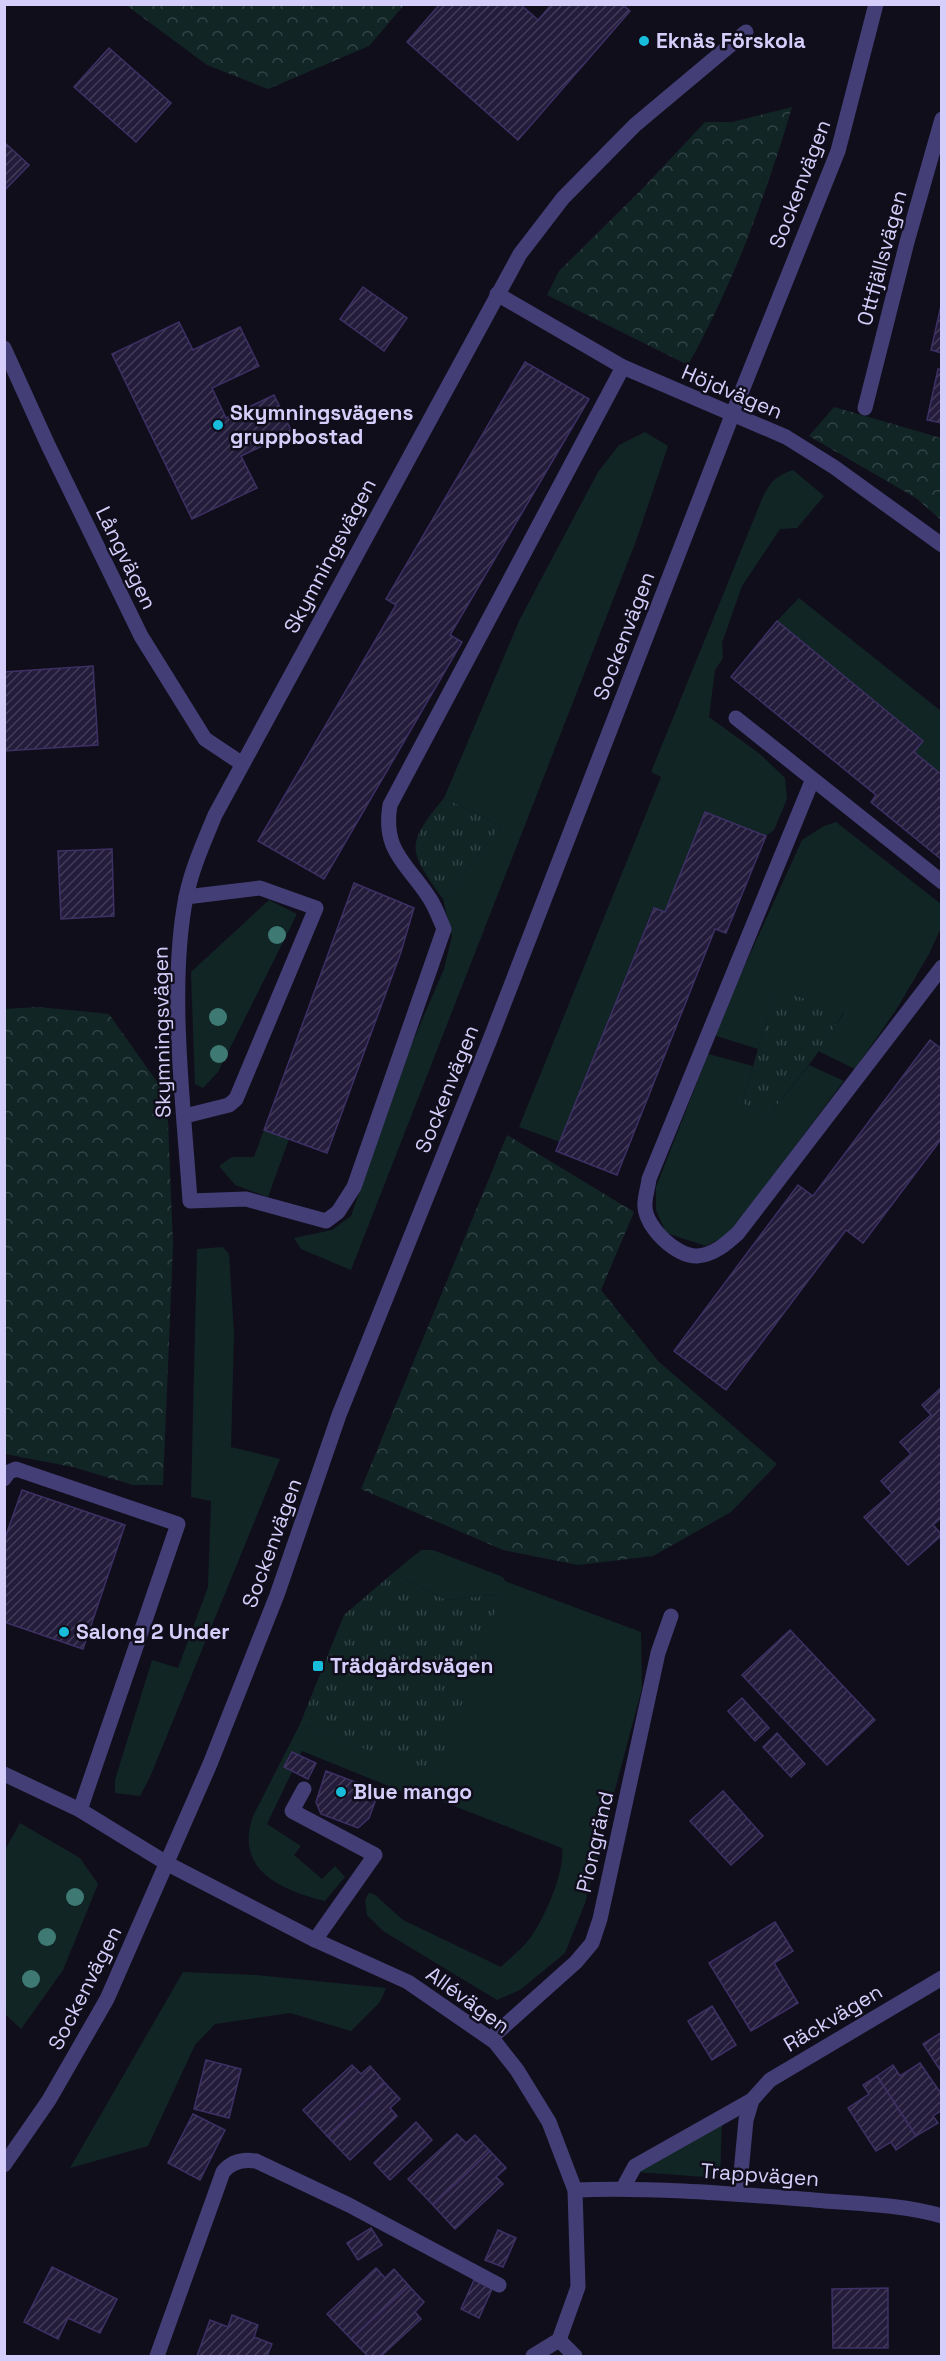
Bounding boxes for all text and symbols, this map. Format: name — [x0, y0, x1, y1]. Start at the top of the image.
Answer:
place label: Eknäs Förskola — [656, 27, 806, 54]
marker: Eknäs Förskola — [637, 34, 651, 48]
street label: Sockenvägen — [763, 116, 836, 252]
street label: Ottfjällsvägen — [850, 187, 913, 329]
street label: Höjdvägen — [678, 358, 787, 425]
place label: Skymningsvägens gruppbostad — [230, 399, 414, 450]
marker: Skymningsvägens gruppbostad — [211, 418, 225, 432]
street label: Skymningsvägen — [277, 474, 382, 638]
street label: Långvägen — [90, 502, 163, 614]
street label: Sockenvägen — [587, 568, 660, 704]
street label: Skymningsvägen — [147, 946, 176, 1118]
street label: Sockenvägen — [409, 1021, 484, 1157]
street label: Sockenvägen — [236, 1474, 307, 1611]
place label: Salong 2 Under — [76, 1618, 230, 1645]
marker: Salong 2 Under — [57, 1625, 71, 1639]
place label: Trädgårdsvägen — [330, 1652, 493, 1679]
marker: Trädgårdsvägen — [311, 1659, 325, 1673]
place label: Blue mango — [353, 1778, 472, 1805]
marker: Blue mango — [334, 1785, 348, 1799]
street label: Piongränd — [570, 1789, 619, 1895]
street label: Sockenvägen — [42, 1921, 127, 2054]
street label: Allévägen — [421, 1960, 516, 2039]
street label: Räckvägen — [778, 1978, 887, 2058]
street label: Trappvägen — [700, 2157, 820, 2192]

